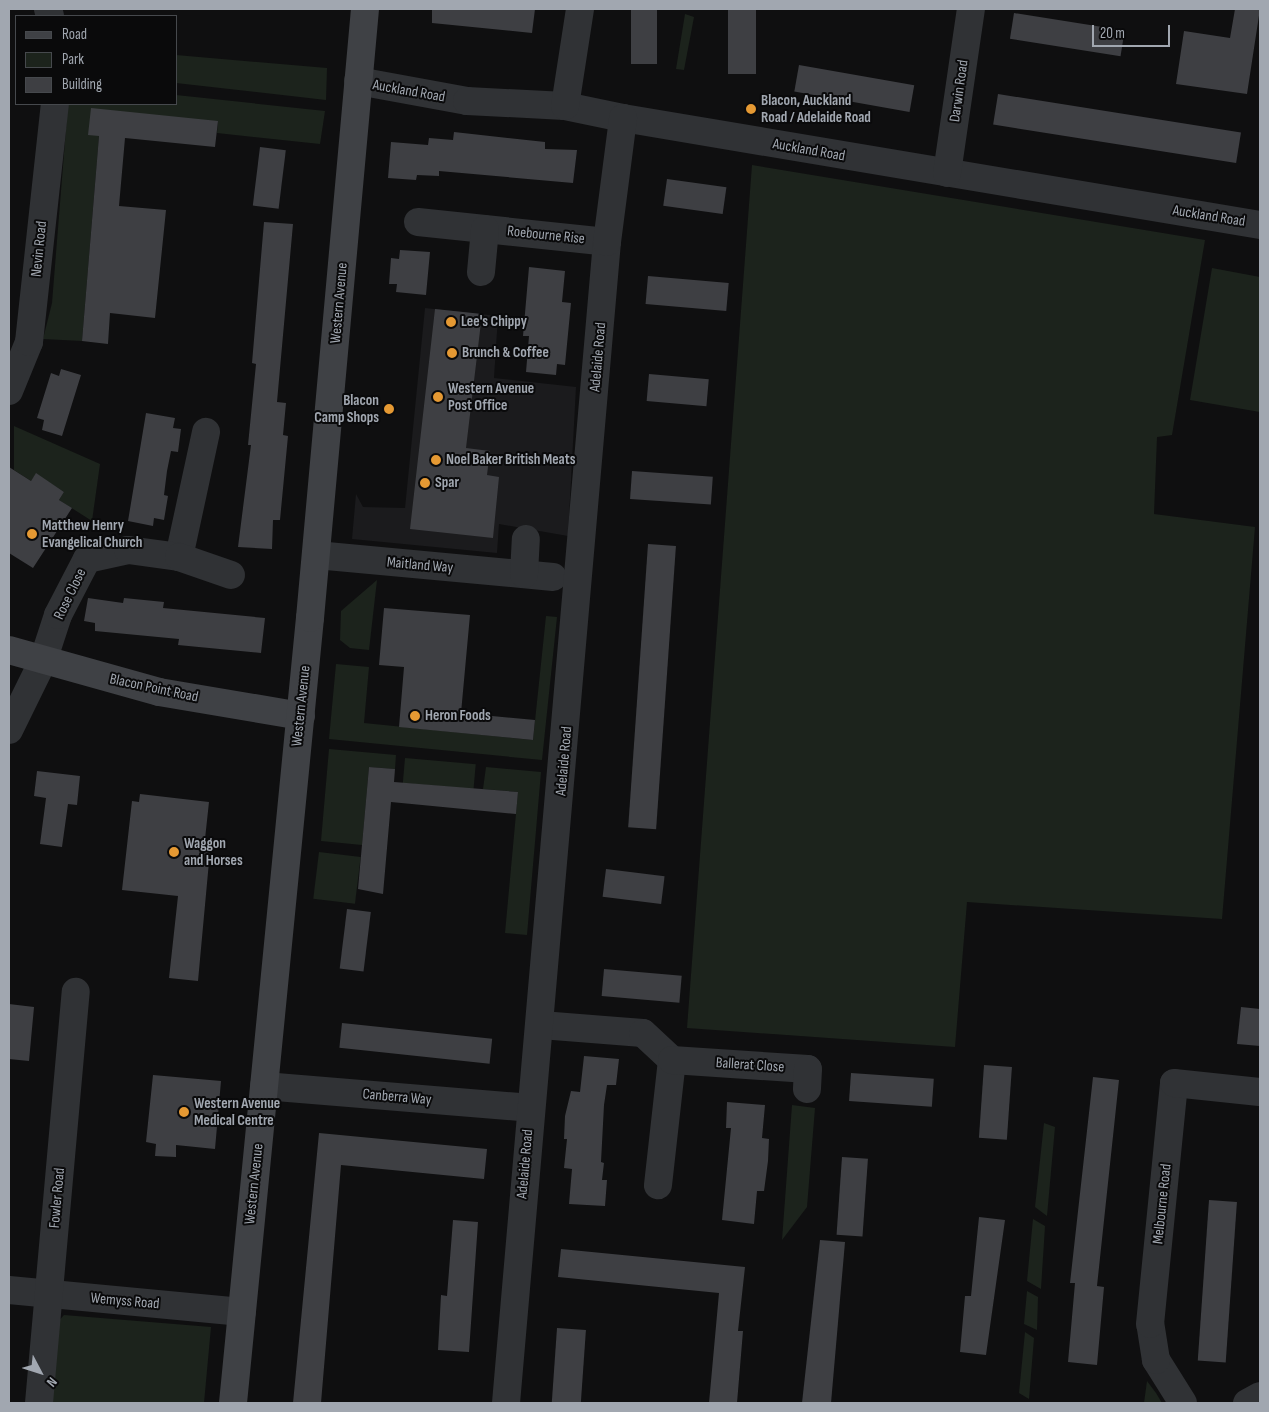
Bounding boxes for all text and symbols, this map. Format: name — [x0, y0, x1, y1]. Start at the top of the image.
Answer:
legend — [15, 15, 178, 105]
scale bar — [1094, 15, 1172, 47]
text: 20 m — [1100, 24, 1125, 43]
text: Road — [62, 25, 87, 44]
text: Park — [62, 50, 84, 69]
street label: Darwin Road — [946, 59, 972, 123]
text: Building — [62, 75, 102, 94]
street label: Auckland Road — [371, 76, 447, 106]
place label: Blacon, Auckland Road / Adelaide Road — [761, 91, 871, 126]
marker: Blacon, Auckland Road / Adelaide Road — [745, 103, 757, 115]
street label: Auckland Road — [771, 135, 847, 165]
street label: Auckland Road — [1172, 201, 1246, 231]
street label: Nevin Road — [27, 220, 51, 278]
street label: Roebourne Rise — [506, 222, 586, 248]
street label: Western Avenue — [326, 262, 352, 344]
place label: Lee's Chippy — [461, 313, 527, 331]
marker: Lee's Chippy — [445, 316, 457, 328]
street label: Adelaide Road — [586, 322, 610, 392]
place label: Brunch & Coffee — [462, 344, 549, 362]
marker: Brunch & Coffee — [446, 347, 458, 359]
place label: Western Avenue Post Office — [448, 379, 534, 414]
place label: Blacon Camp Shops — [314, 391, 379, 426]
marker: Western Avenue Post Office — [432, 391, 444, 403]
marker: Blacon Camp Shops — [383, 403, 395, 415]
place label: Noel Baker British Meats — [446, 451, 575, 469]
marker: Noel Baker British Meats — [430, 454, 442, 466]
place label: Spar — [435, 474, 459, 492]
marker: Spar — [419, 477, 431, 489]
place label: Matthew Henry Evangelical Church — [42, 516, 142, 551]
marker: Matthew Henry Evangelical Church — [26, 528, 38, 540]
street label: Maitland Way — [386, 553, 454, 577]
street label: Rose Close — [50, 566, 90, 622]
street label: Western Avenue — [288, 665, 314, 747]
street label: Blacon Point Road — [108, 670, 200, 706]
place label: Heron Foods — [425, 707, 491, 725]
marker: Heron Foods — [409, 710, 421, 722]
street label: Adelaide Road — [552, 726, 576, 796]
place label: Waggon and Horses — [184, 834, 243, 869]
marker: Waggon and Horses — [168, 846, 180, 858]
street label: Ballerat Close — [715, 1054, 785, 1076]
street label: Canberra Way — [362, 1085, 432, 1109]
place label: Western Avenue Medical Centre — [194, 1094, 280, 1129]
marker: Western Avenue Medical Centre — [178, 1106, 190, 1118]
street label: Adelaide Road — [513, 1129, 537, 1199]
street label: Western Avenue — [241, 1143, 267, 1225]
street label: Melbourne Road — [1149, 1163, 1175, 1245]
street label: Fowler Road — [45, 1167, 69, 1229]
street label: Wemyss Road — [90, 1289, 160, 1313]
north arrow — [15, 1347, 65, 1397]
text: N — [43, 1374, 61, 1390]

